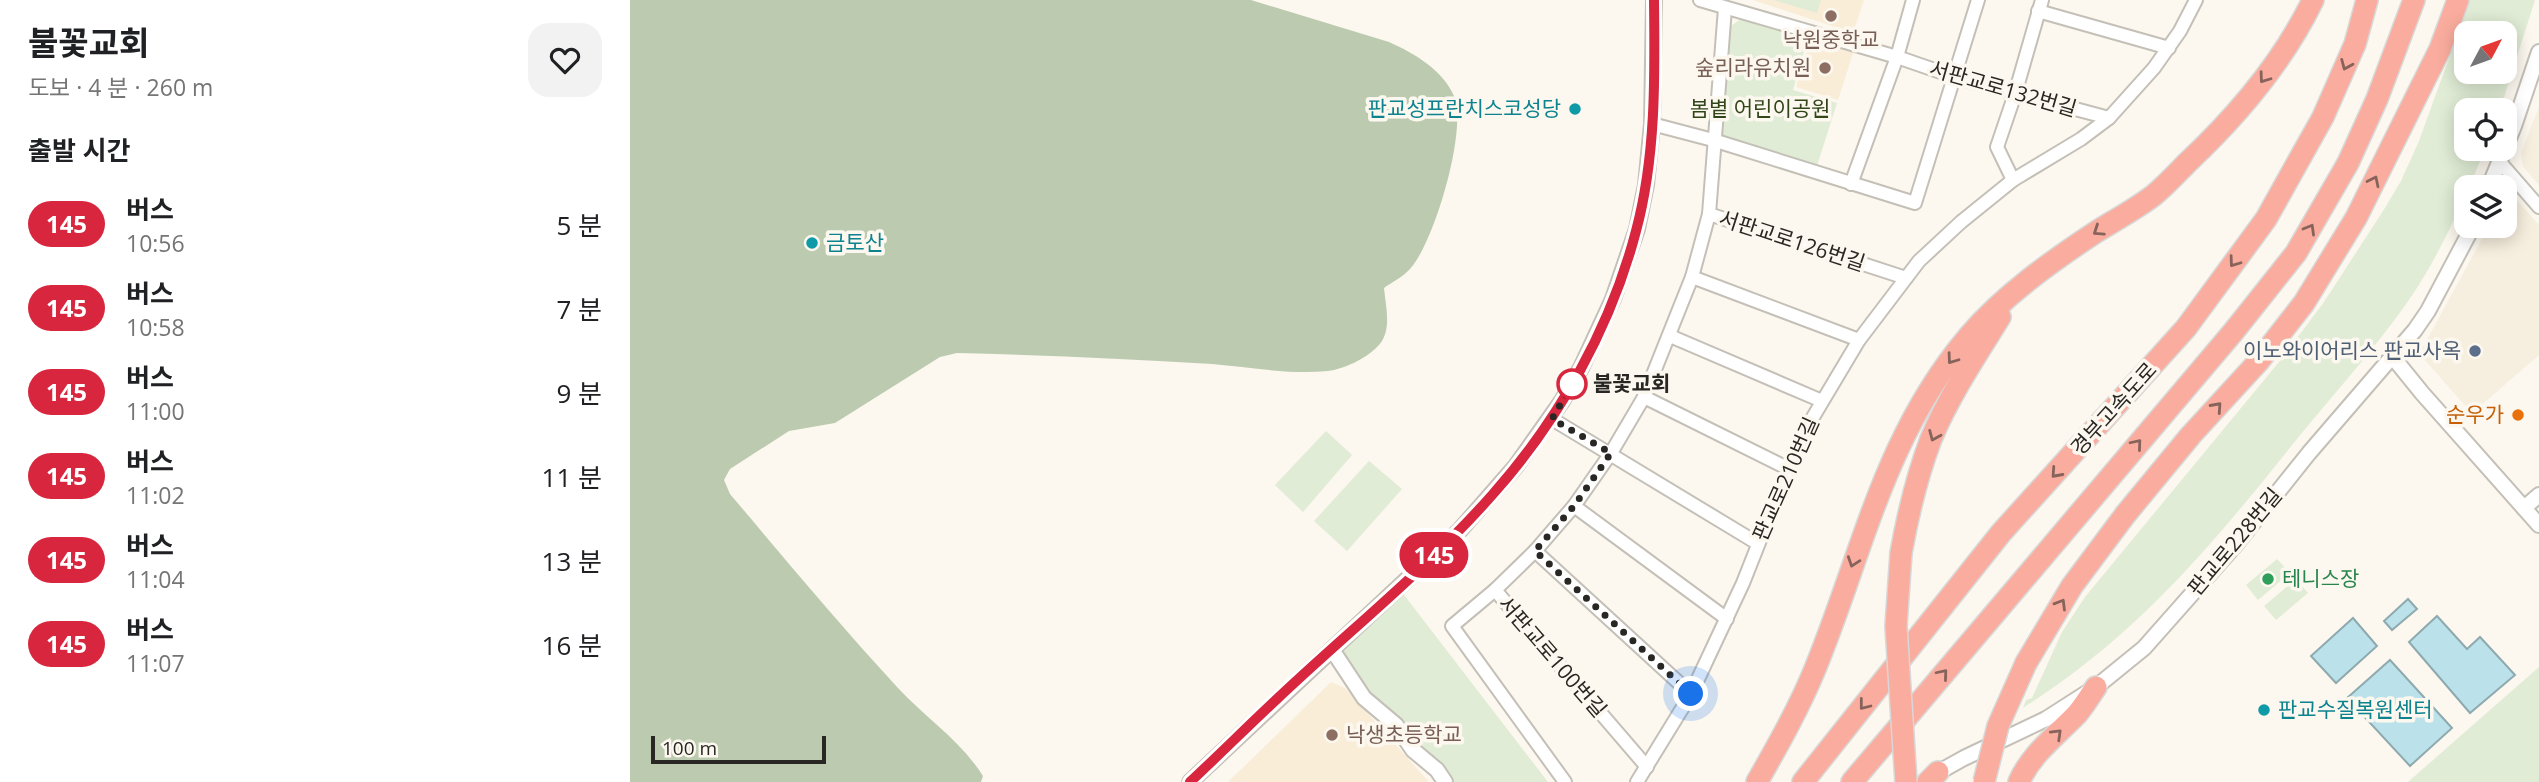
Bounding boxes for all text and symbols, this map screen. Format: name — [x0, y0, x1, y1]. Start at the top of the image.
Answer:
marker: 낙원중학교 — [1823, 8, 1839, 24]
text: 불꽃교회 — [28, 20, 149, 65]
north arrow — [2454, 21, 2516, 84]
map controls — [2454, 21, 2517, 238]
button: heart — [528, 23, 602, 97]
place label: 낙원중학교 — [1783, 25, 1879, 53]
place label: 숲리라유치원 — [1695, 53, 1811, 81]
street label: 서판교로132번길 — [1926, 54, 2080, 122]
one-way arrow — [2340, 57, 2354, 70]
marker: 숲리라유치원 — [1817, 60, 1833, 76]
one-way arrow — [2260, 70, 2272, 83]
text: 도보 · 4 분 · 260 m — [28, 71, 213, 103]
place label: 판교성프란치스코성당 — [1368, 94, 1561, 122]
park label: 봄볕 어린이공원 — [1690, 94, 1830, 122]
button: locate — [2454, 98, 2517, 161]
marker: 판교성프란치스코성당 — [1567, 101, 1583, 117]
text: 출발 시간 — [28, 132, 130, 168]
button: layers — [2454, 175, 2517, 238]
one-way arrow — [2366, 176, 2380, 188]
text: 버스 — [126, 191, 174, 227]
street label: 서판교로126번길 — [1716, 203, 1869, 277]
text: 145 — [46, 207, 87, 240]
text: 5 분 — [556, 207, 602, 243]
one-way arrow — [2093, 223, 2106, 235]
one-way arrow — [2302, 223, 2315, 236]
text: 10:56 — [126, 227, 185, 259]
place label: 금토산 — [826, 228, 884, 256]
marker: 금토산 — [804, 235, 820, 251]
one-way arrow — [2230, 254, 2243, 267]
text: 버스 — [126, 275, 174, 311]
text: 145 — [46, 291, 87, 324]
text: 7 분 — [556, 291, 602, 327]
text: 10:58 — [126, 311, 185, 343]
place label: 이노와이어리스 판교사옥 — [2243, 336, 2461, 364]
marker: 이노와이어리스 판교사옥 — [2467, 343, 2483, 359]
one-way arrow — [1948, 351, 1961, 364]
street label: 경부고속도로 — [2064, 356, 2162, 461]
text: 버스 — [126, 359, 174, 395]
marker: 불꽃교회 — [1557, 369, 1587, 399]
place label: 불꽃교회 — [1593, 369, 1670, 397]
text: 145 — [46, 375, 87, 408]
text: 9 분 — [556, 375, 602, 411]
text: 11:00 — [126, 395, 185, 427]
place label: 순우가 — [2446, 400, 2504, 428]
one-way arrow — [2209, 402, 2222, 415]
marker: 순우가 — [2510, 407, 2526, 423]
street label: 판교로210번길 — [1745, 412, 1825, 545]
one-way arrow — [1928, 429, 1942, 441]
one-way arrow — [2129, 439, 2141, 452]
text: 버스 — [126, 443, 174, 479]
text: 145 — [46, 459, 87, 492]
text: 11 분 — [542, 459, 602, 495]
one-way arrow — [2052, 465, 2064, 478]
text: 11:02 — [126, 479, 185, 511]
street label: 판교로228번길 — [2181, 482, 2288, 601]
text: 버스 — [126, 527, 174, 563]
line badge: 145 — [1394, 532, 1474, 578]
text: 145 — [1413, 538, 1455, 571]
text: 145 — [46, 543, 87, 576]
text: 13 분 — [542, 543, 602, 579]
one-way arrow — [1847, 556, 1861, 568]
text: 11:04 — [126, 563, 185, 595]
place label: 테니스장 — [2282, 564, 2359, 592]
marker: 테니스장 — [2260, 571, 2276, 587]
street label: 서판교로100번길 — [1492, 590, 1613, 723]
one-way arrow — [2053, 599, 2066, 612]
text: 버스 — [126, 611, 174, 647]
text: 145 — [46, 627, 87, 660]
text: 16 분 — [542, 627, 602, 663]
text: 11:07 — [126, 647, 185, 679]
one-way arrow — [1935, 669, 1948, 681]
your location — [1673, 676, 1708, 711]
place label: 판교수질복원센터 — [2278, 695, 2433, 723]
one-way arrow — [1860, 697, 1873, 710]
marker: 판교수질복원센터 — [2256, 702, 2272, 718]
place label: 낙생초등학교 — [1346, 720, 1462, 748]
marker: 낙생초등학교 — [1324, 727, 1340, 743]
one-way arrow — [2048, 729, 2061, 742]
scale bar — [651, 733, 826, 765]
text: 100 m — [662, 735, 717, 761]

